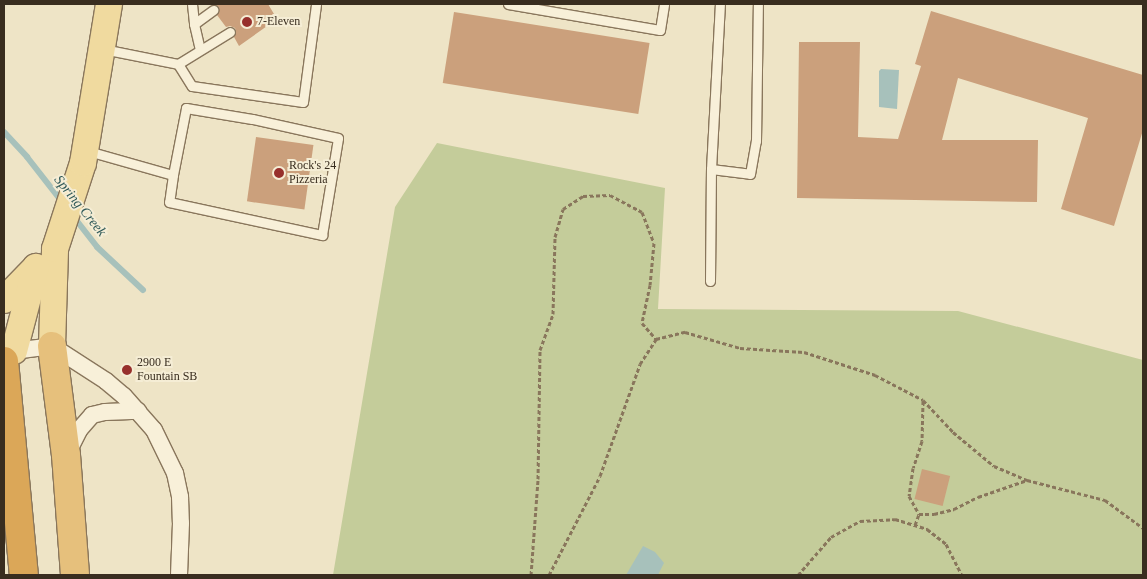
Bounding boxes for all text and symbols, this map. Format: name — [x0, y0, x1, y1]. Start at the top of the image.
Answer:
place label: 7-Eleven — [257, 15, 300, 29]
marker: 7-Eleven — [241, 16, 253, 28]
place label: Rock's 24 Pizzeria — [289, 159, 336, 187]
marker: Rock's 24 Pizzeria — [273, 167, 285, 179]
water label: Spring Creek — [50, 172, 110, 240]
place label: 2900 E Fountain SB — [137, 356, 197, 384]
marker: 2900 E Fountain SB — [121, 364, 133, 376]

